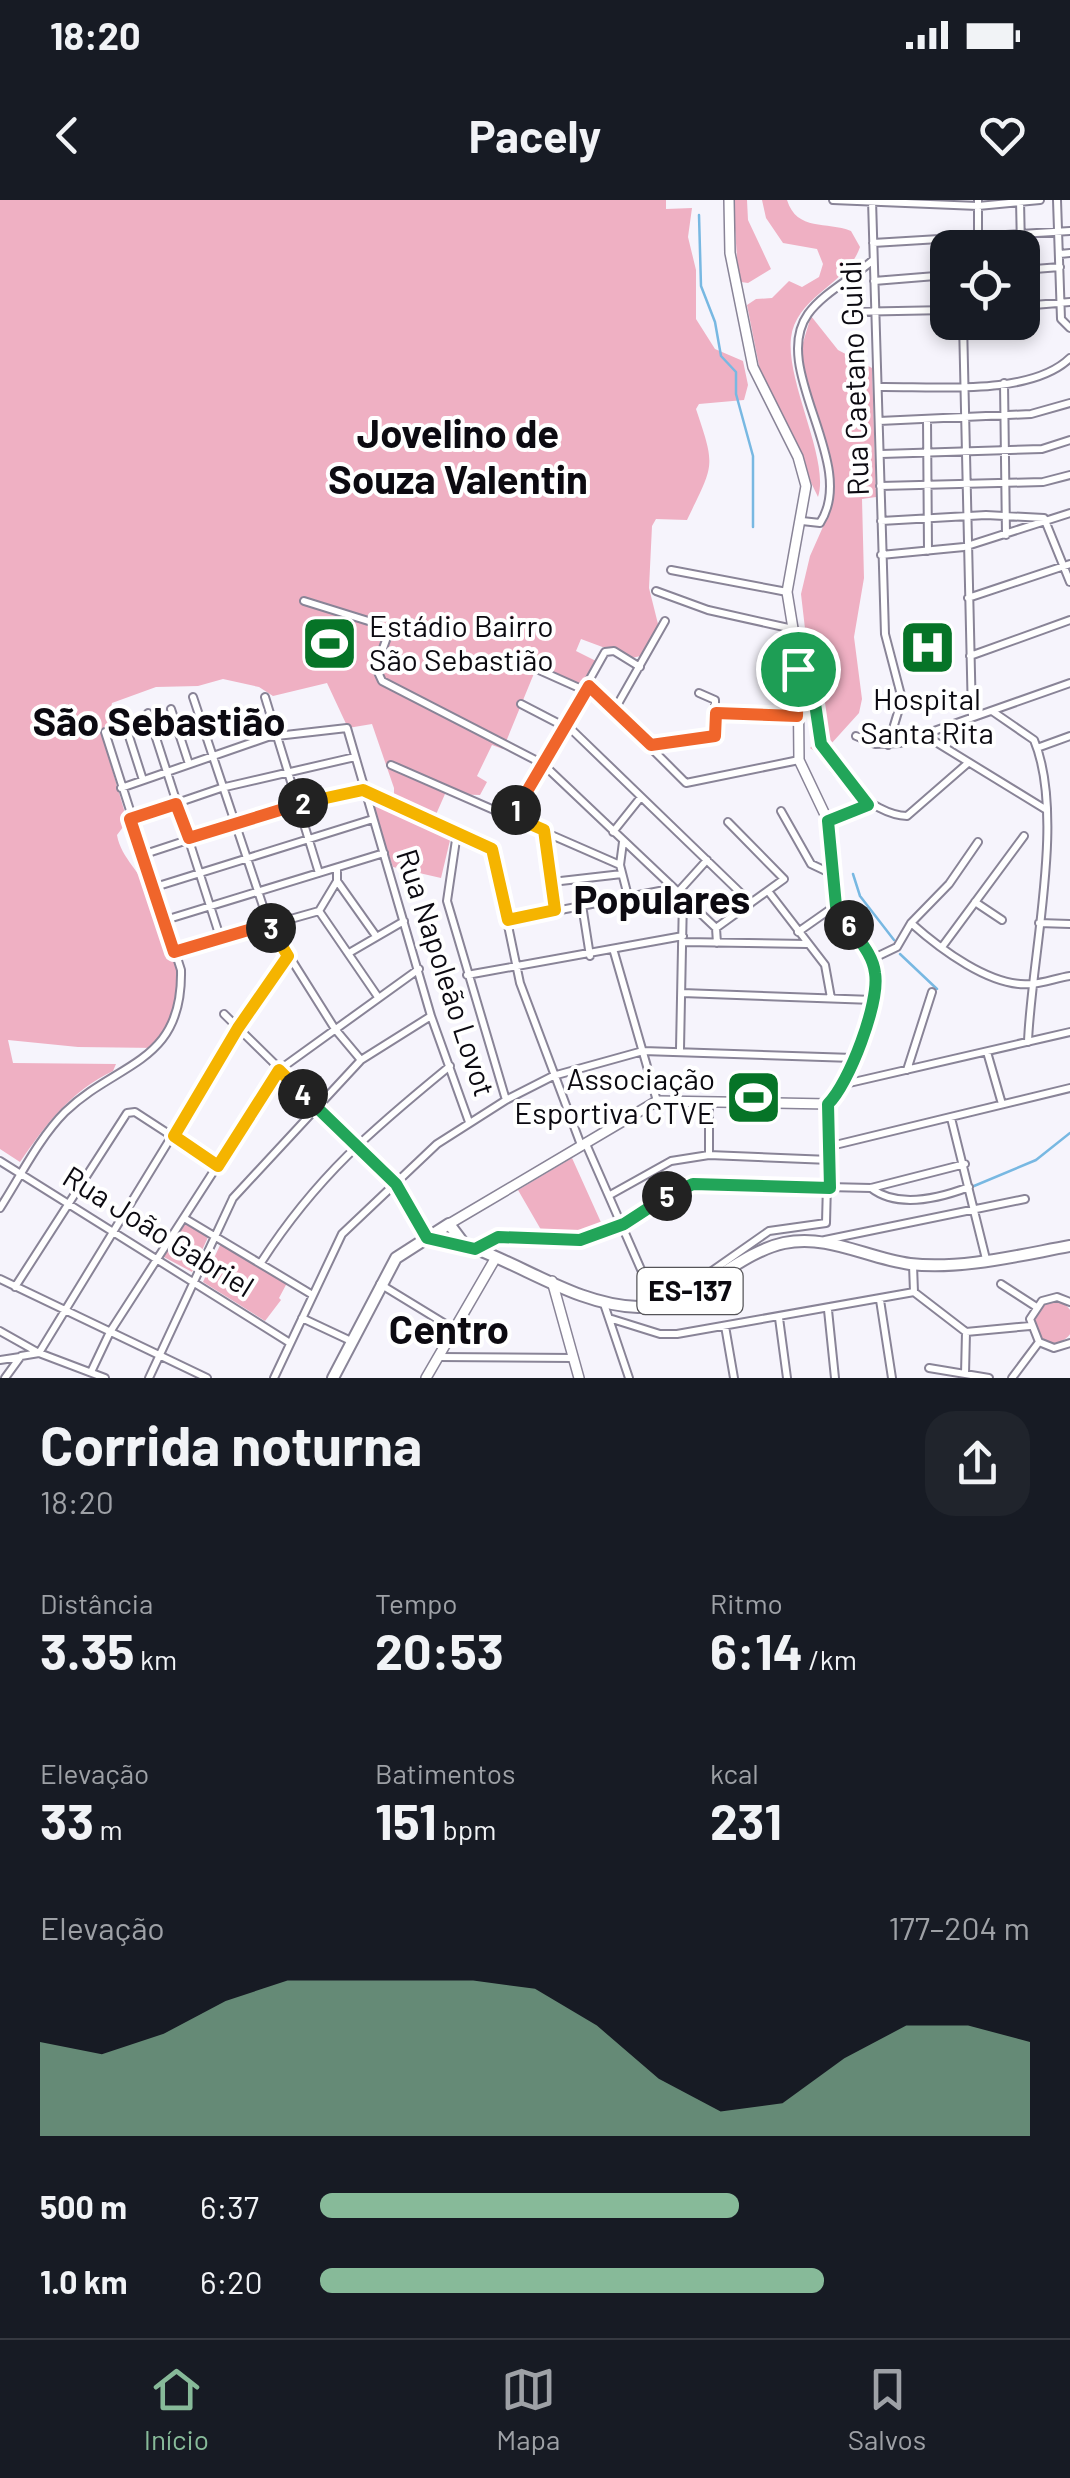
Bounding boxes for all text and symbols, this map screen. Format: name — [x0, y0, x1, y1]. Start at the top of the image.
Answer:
text: 18:20 — [50, 12, 141, 58]
icon: back — [40, 108, 95, 163]
text: Pacely — [469, 108, 601, 162]
icon: heart — [975, 108, 1030, 163]
map controls — [930, 230, 1040, 340]
button: locate — [930, 230, 1040, 340]
street label: Rua Caetano Guidi — [831, 260, 875, 496]
district label: Jovelino de Souza Valentin — [328, 408, 588, 502]
place label: Estádio Bairro São Sebastião — [369, 607, 554, 677]
sports icon: Estádio Bairro São Sebastião — [300, 614, 360, 674]
hospital icon: Hospital Santa Rita — [897, 617, 957, 677]
pin — [756, 627, 841, 712]
icon: arrive — [771, 642, 826, 697]
place label: Hospital Santa Rita — [860, 680, 994, 750]
district label: São Sebastião — [33, 696, 285, 744]
pin: 2 — [278, 778, 328, 828]
pin: 1 — [491, 785, 541, 835]
text: 2 — [295, 786, 311, 820]
text: 1 — [511, 793, 521, 827]
street label: Rua Napoleão Lovot — [390, 844, 504, 1101]
district label: Populares — [574, 874, 750, 922]
pin: 6 — [824, 900, 874, 950]
pin: 3 — [246, 903, 296, 953]
text: 6 — [841, 908, 857, 942]
text: 3 — [263, 911, 279, 945]
place label: Associação Esportiva CTVE — [514, 1060, 715, 1130]
sports icon: Associação Esportiva CTVE — [724, 1067, 784, 1127]
pin: 4 — [278, 1069, 328, 1119]
text: 4 — [295, 1077, 311, 1111]
street label: Rua João Gabriel — [57, 1157, 261, 1303]
pin: 5 — [642, 1171, 692, 1221]
text: 5 — [659, 1179, 675, 1213]
road number: ES-137 — [638, 1268, 742, 1314]
district label: Centro — [389, 1304, 509, 1352]
text: Corrida noturna — [40, 1411, 422, 1477]
button: share — [925, 1411, 1030, 1516]
text: 18:20 — [40, 1482, 114, 1520]
text: Distância — [40, 1586, 153, 1620]
text: Tempo — [375, 1586, 458, 1620]
text: Ritmo — [710, 1586, 783, 1620]
text: 3.35 — [40, 1620, 134, 1680]
text: 20:53 — [375, 1620, 504, 1680]
text: 6:14 — [710, 1620, 803, 1680]
text: km — [134, 1642, 177, 1676]
text: /km — [803, 1642, 857, 1676]
text: Elevação — [40, 1756, 149, 1790]
text: Batimentos — [375, 1756, 515, 1790]
text: kcal — [710, 1756, 759, 1790]
text: 33 — [40, 1790, 94, 1850]
text: 151 — [375, 1790, 437, 1850]
text: 231 — [710, 1790, 782, 1850]
text: m — [94, 1812, 123, 1846]
text: bpm — [437, 1812, 496, 1846]
text: Elevação — [40, 1908, 165, 1946]
text: 177–204 m — [888, 1908, 1030, 1946]
text: 500 m — [40, 2187, 127, 2225]
text: 6:37 — [200, 2187, 259, 2225]
text: 1.0 km — [40, 2262, 128, 2300]
text: 6:20 — [200, 2262, 263, 2300]
tab: Início — [144, 2362, 209, 2456]
tab: Mapa — [496, 2362, 560, 2456]
tab: Salvos — [848, 2362, 926, 2456]

